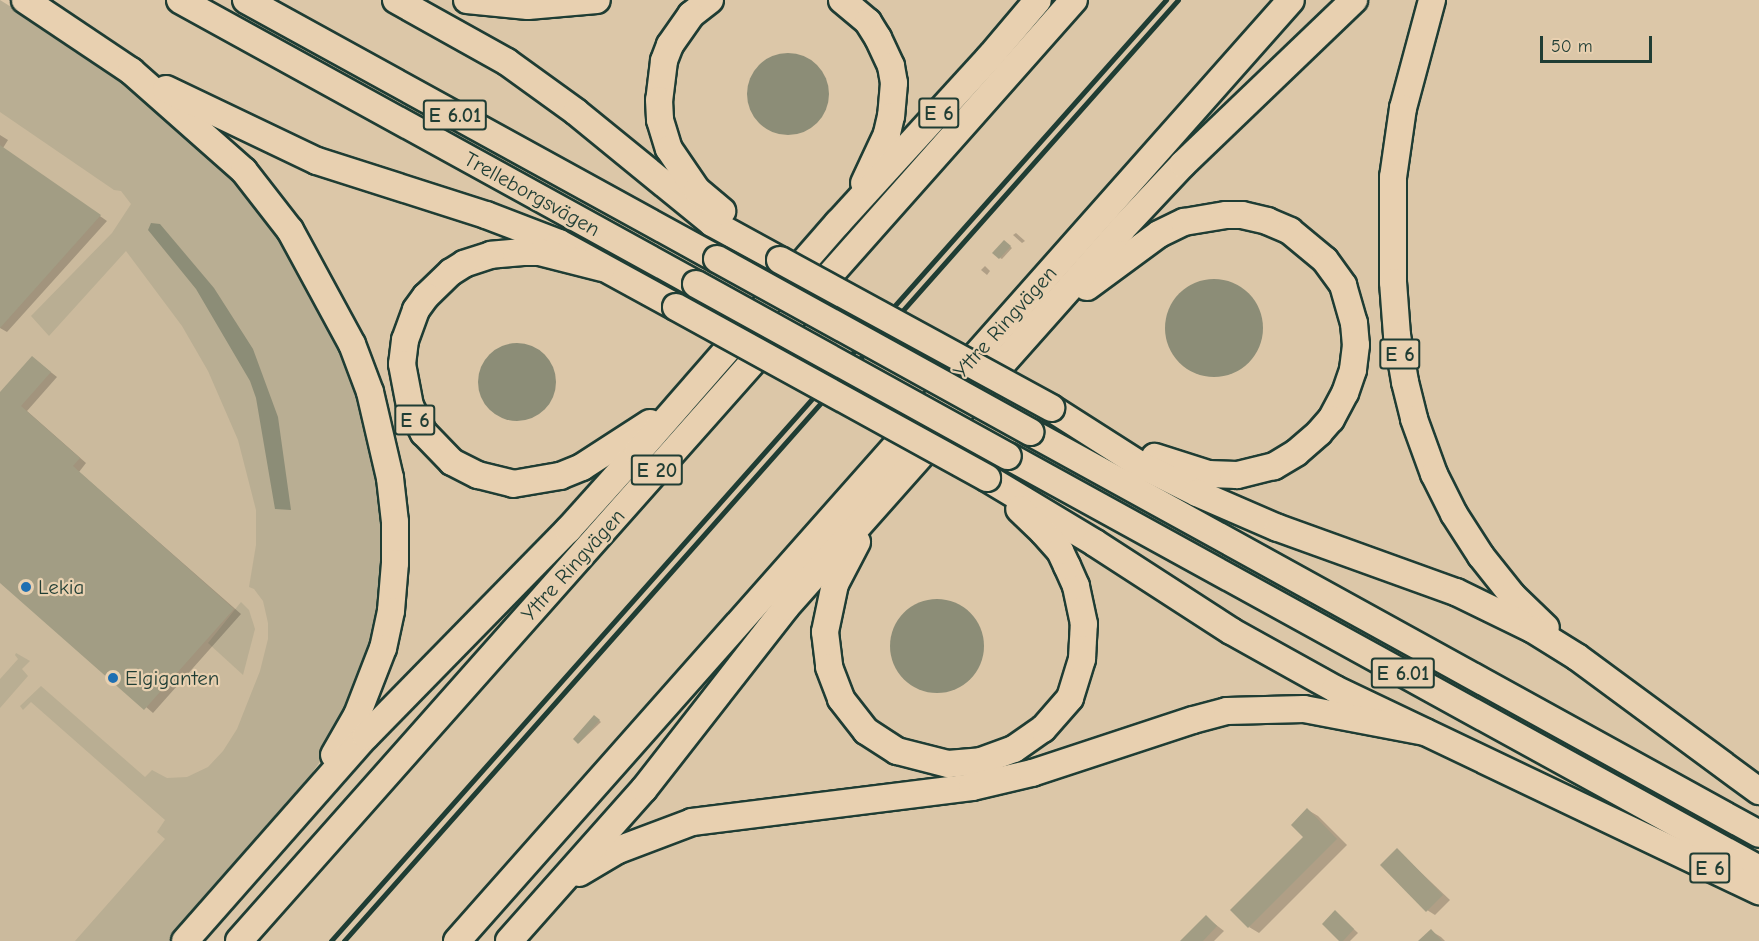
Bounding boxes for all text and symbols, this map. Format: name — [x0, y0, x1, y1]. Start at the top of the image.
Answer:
scale bar — [1543, 24, 1656, 62]
text: 50 m — [1551, 36, 1593, 57]
road number: E 6 — [918, 96, 960, 130]
road number: E 6.01 — [422, 98, 488, 132]
street label: Trelleborgsvägen — [460, 146, 604, 242]
street label: Yttre Ringvägen — [948, 261, 1062, 383]
road number: E 6 — [1379, 337, 1421, 371]
road number: E 6 — [394, 403, 436, 437]
road number: E 20 — [630, 453, 684, 487]
street label: Yttre Ringvägen — [516, 504, 630, 626]
place label: Lekia — [38, 574, 84, 600]
marker: Lekia — [19, 580, 33, 594]
road number: E 6.01 — [1370, 656, 1436, 690]
place label: Elgiganten — [125, 665, 219, 691]
marker: Elgiganten — [106, 671, 120, 685]
road number: E 6 — [1689, 851, 1731, 885]

